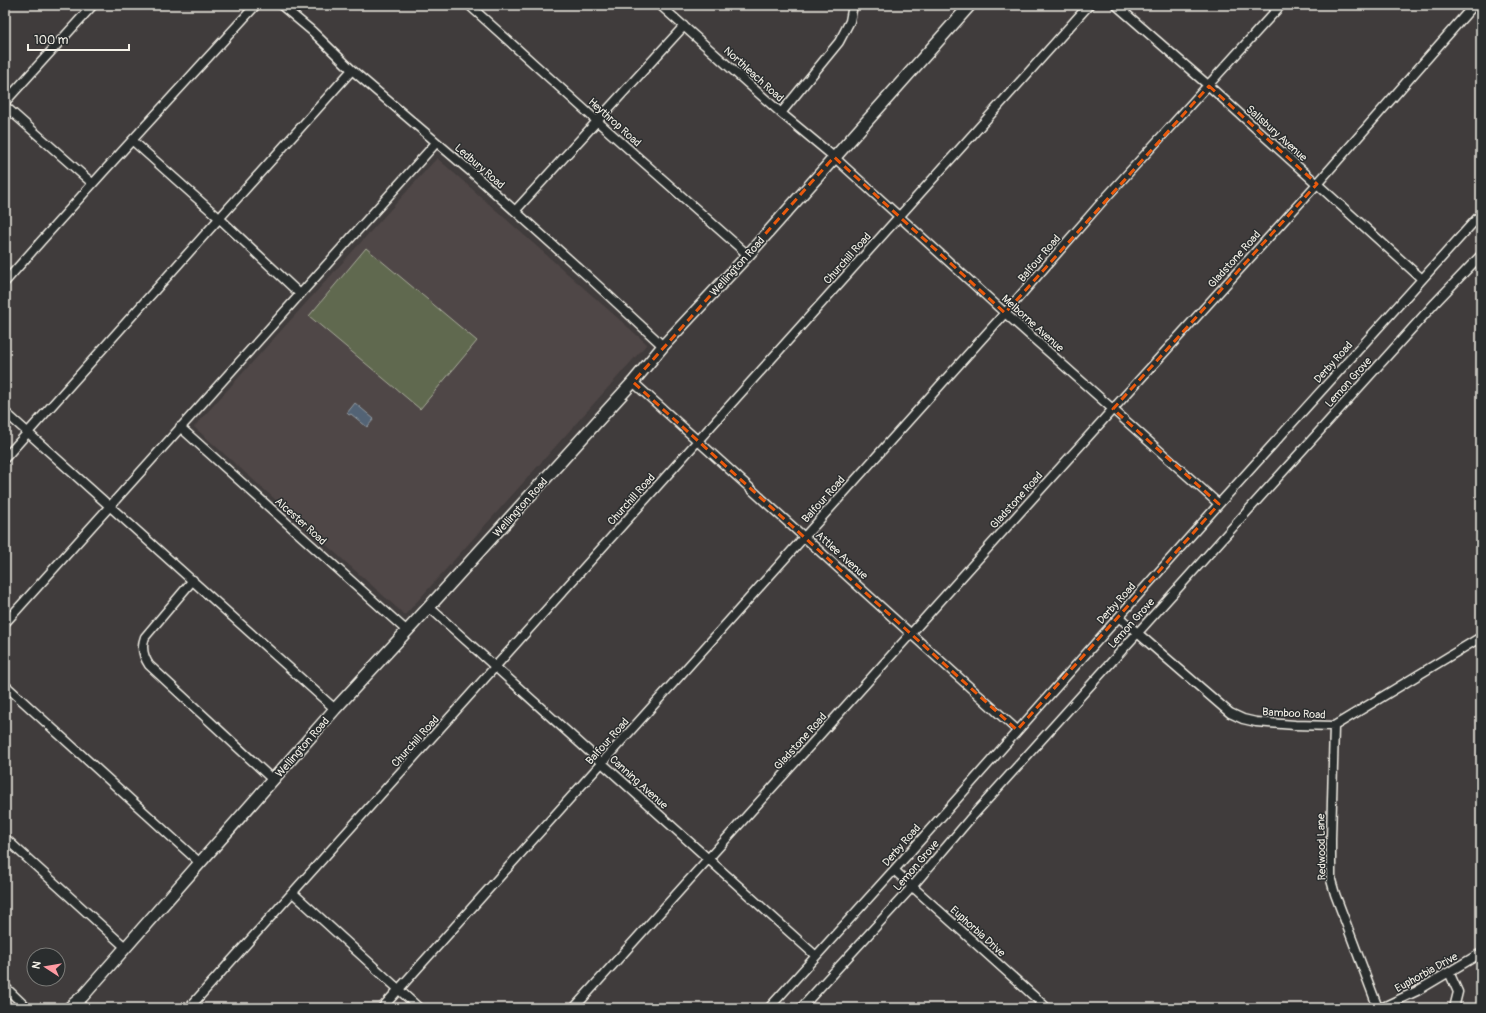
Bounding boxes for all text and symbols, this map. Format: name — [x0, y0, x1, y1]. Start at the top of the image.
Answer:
scale bar — [28, 26, 129, 52]
text: 100 m — [34, 33, 69, 48]
street label: Northleach Road — [721, 44, 786, 105]
street label: Heythrop Road — [586, 95, 644, 149]
street label: Sallsbury Avenue — [1244, 103, 1310, 164]
street label: Ledbury Road — [452, 141, 507, 192]
street label: Gladstone Road — [1205, 228, 1263, 291]
street label: Churchill Road — [821, 230, 874, 287]
street label: Balfour Road — [1015, 232, 1063, 285]
street label: Wellington Road — [707, 234, 767, 299]
street label: Melborne Avenue — [999, 292, 1067, 355]
street label: Derby Road — [1311, 339, 1355, 386]
street label: Lemon Grove — [1322, 354, 1375, 410]
street label: Gladstone Road — [987, 469, 1045, 532]
street label: Churchill Road — [605, 471, 658, 528]
street label: Balfour Road — [799, 473, 848, 525]
street label: Wellington Road — [490, 475, 550, 540]
street label: Alcester Road — [272, 495, 329, 548]
street label: Attlee Avenue — [813, 529, 871, 583]
street label: Derby Road — [1094, 580, 1138, 627]
street label: Lemon Grove — [1105, 595, 1158, 651]
street label: Bamboo Road — [1262, 705, 1326, 722]
street label: Gladstone Road — [771, 710, 829, 773]
street label: Churchill Road — [389, 713, 442, 770]
street label: Wellington Road — [273, 715, 332, 780]
street label: Balfour Road — [583, 715, 632, 767]
street label: Canning Avenue — [607, 753, 671, 812]
street label: Redwood Lane — [1314, 813, 1329, 881]
street label: Derby Road — [880, 822, 923, 869]
street label: Lemon Grove — [891, 837, 942, 893]
street label: Euphorbia Drive — [947, 903, 1008, 960]
north arrow — [26, 947, 66, 987]
street label: Euphorbia Drive — [1393, 950, 1460, 995]
text: N — [30, 959, 44, 970]

